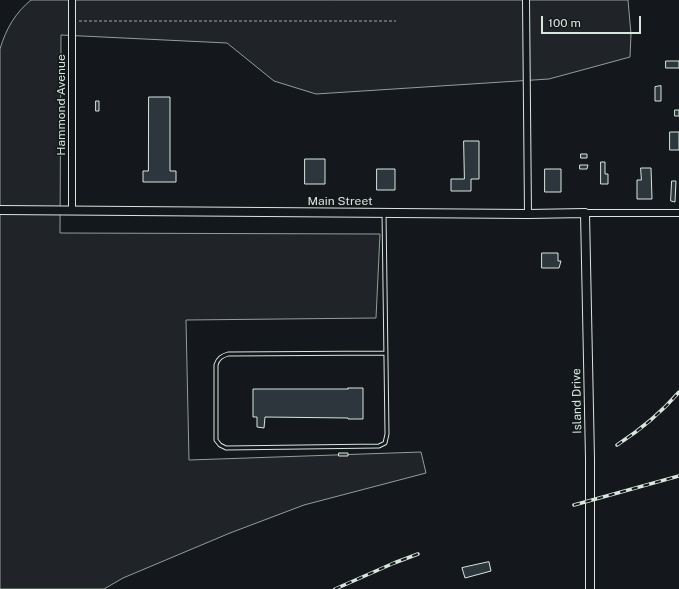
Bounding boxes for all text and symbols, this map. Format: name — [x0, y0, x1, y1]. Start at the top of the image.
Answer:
scale bar — [543, 8, 643, 34]
text: 100 m — [548, 16, 581, 30]
street label: Hammond Avenue — [54, 54, 68, 156]
street label: Main Street — [307, 194, 373, 208]
street label: Island Drive — [569, 368, 585, 434]

